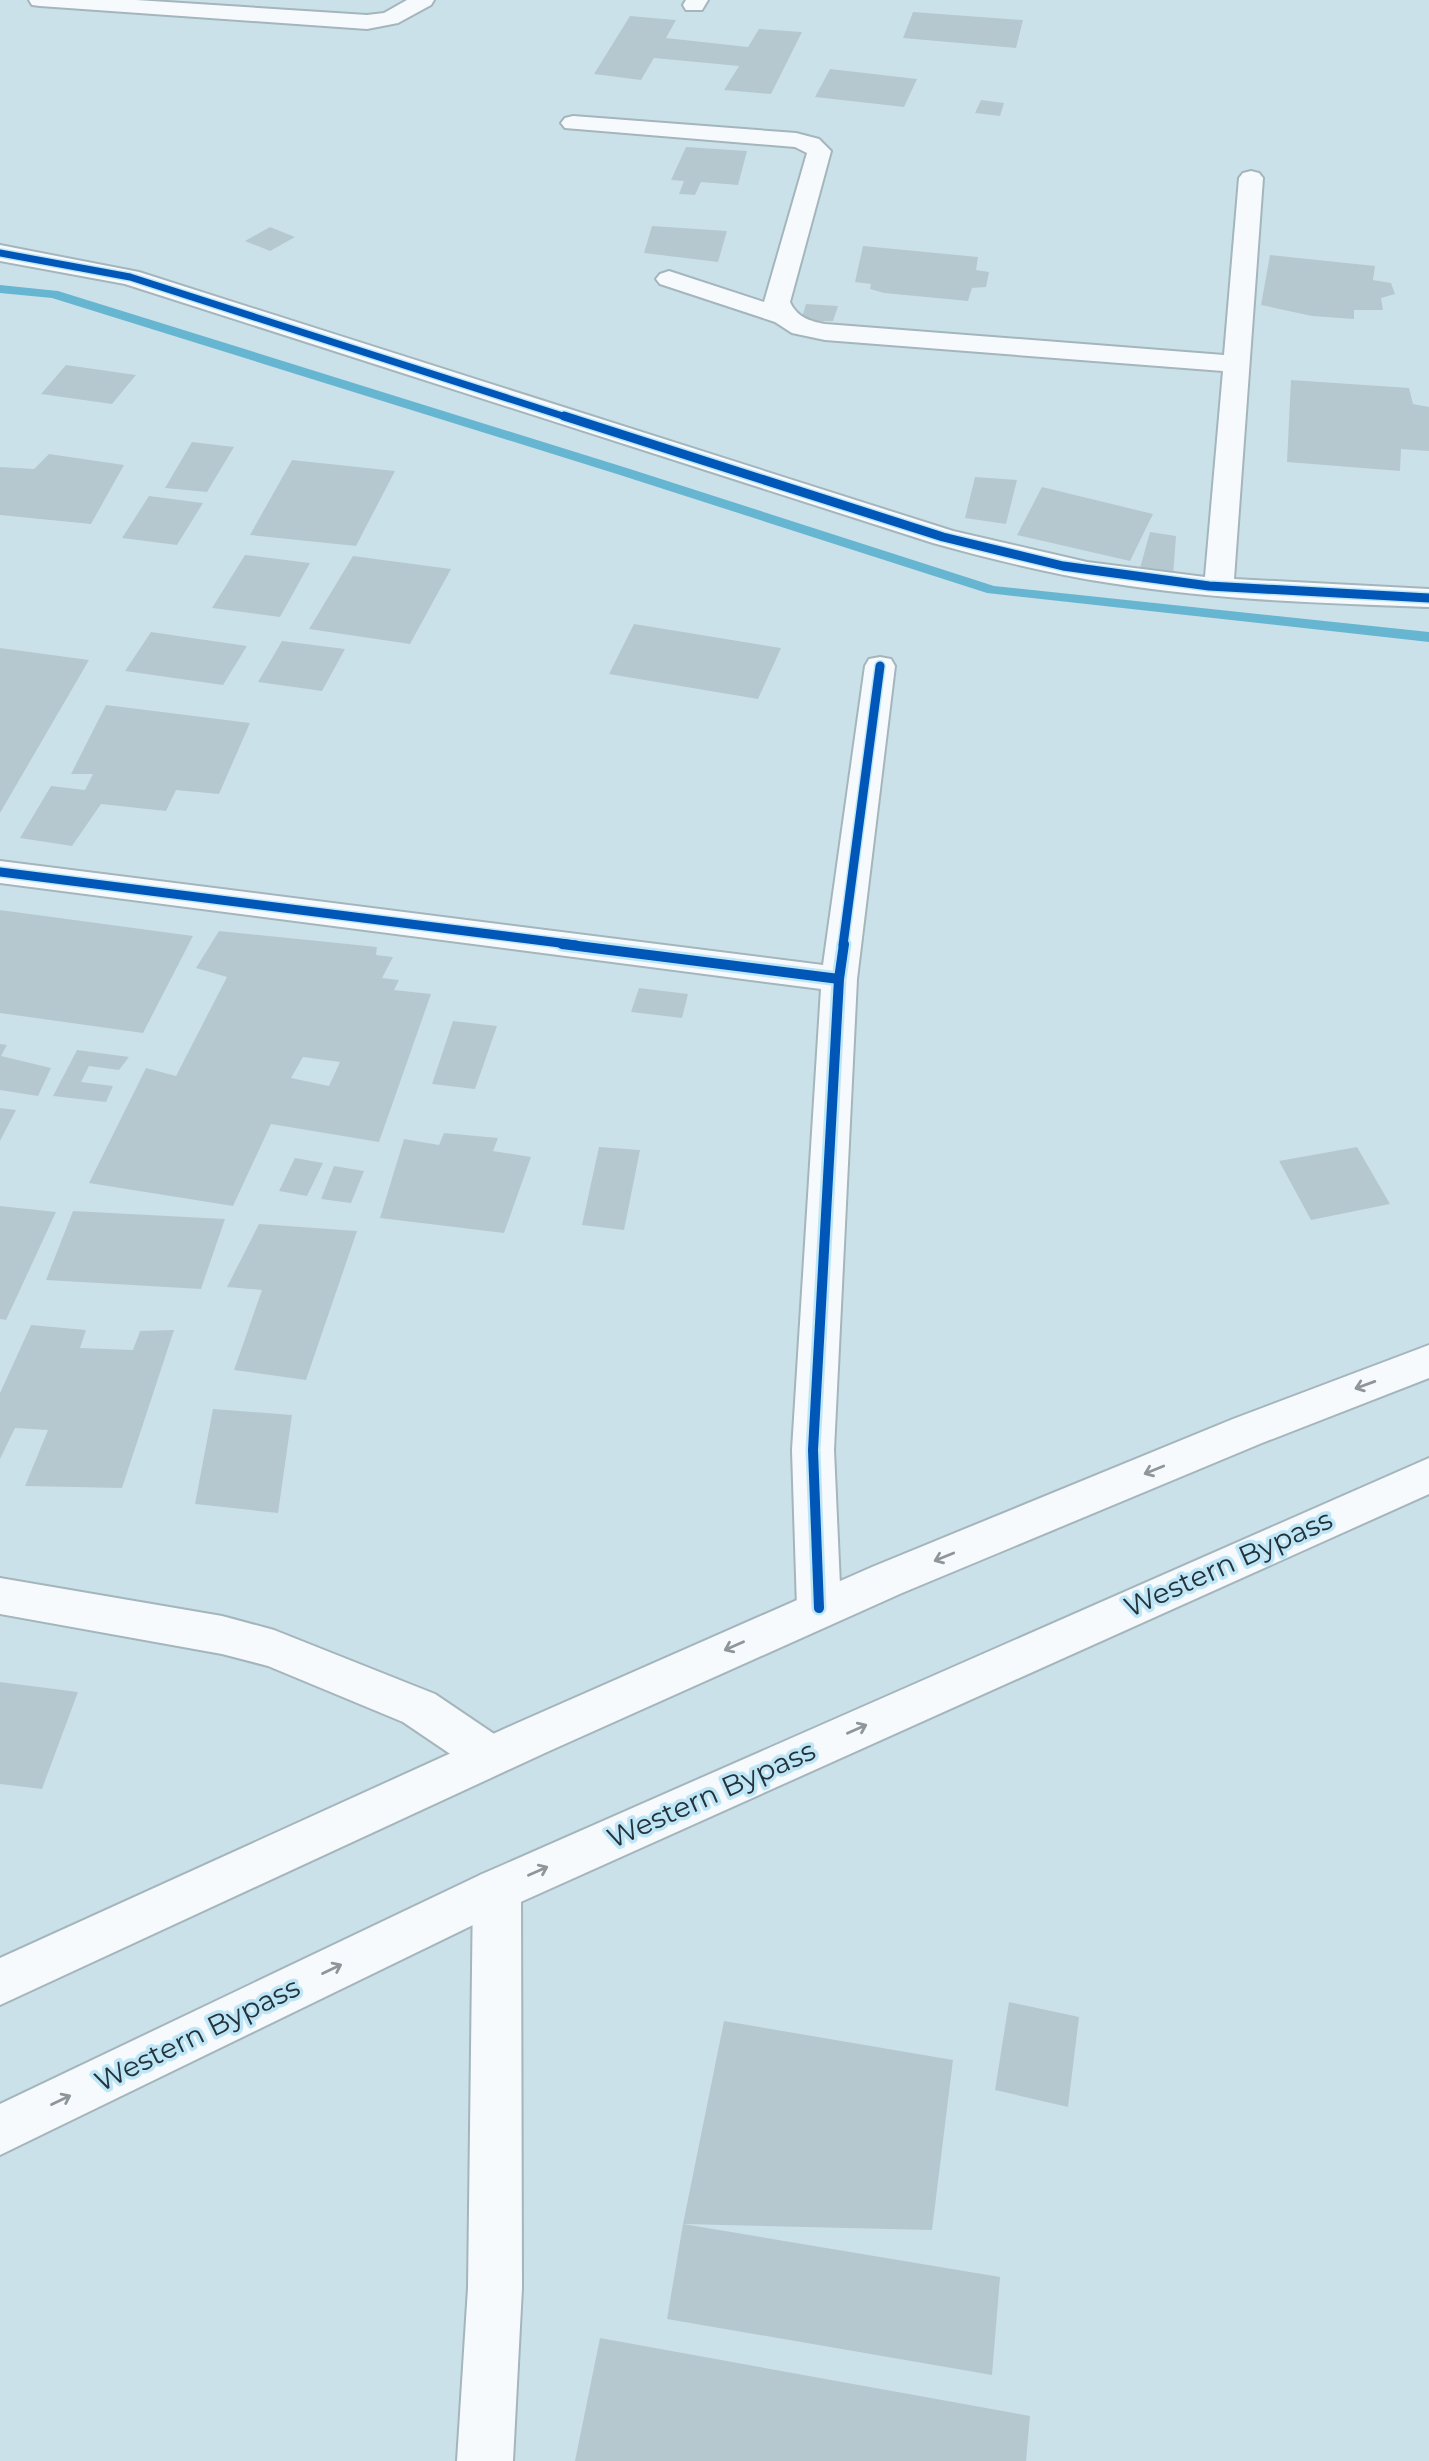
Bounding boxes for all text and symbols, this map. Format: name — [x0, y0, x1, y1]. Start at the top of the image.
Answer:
one-way arrow — [1355, 1380, 1377, 1392]
one-way arrow — [1144, 1465, 1165, 1478]
street label: Western Bypass — [1119, 1502, 1337, 1624]
one-way arrow — [933, 1551, 955, 1564]
one-way arrow — [724, 1640, 746, 1653]
one-way arrow — [846, 1722, 868, 1735]
street label: Western Bypass — [602, 1733, 820, 1855]
one-way arrow — [527, 1864, 548, 1877]
one-way arrow — [321, 1962, 343, 1975]
street label: Western Bypass — [89, 1970, 305, 2098]
one-way arrow — [50, 2093, 71, 2106]

